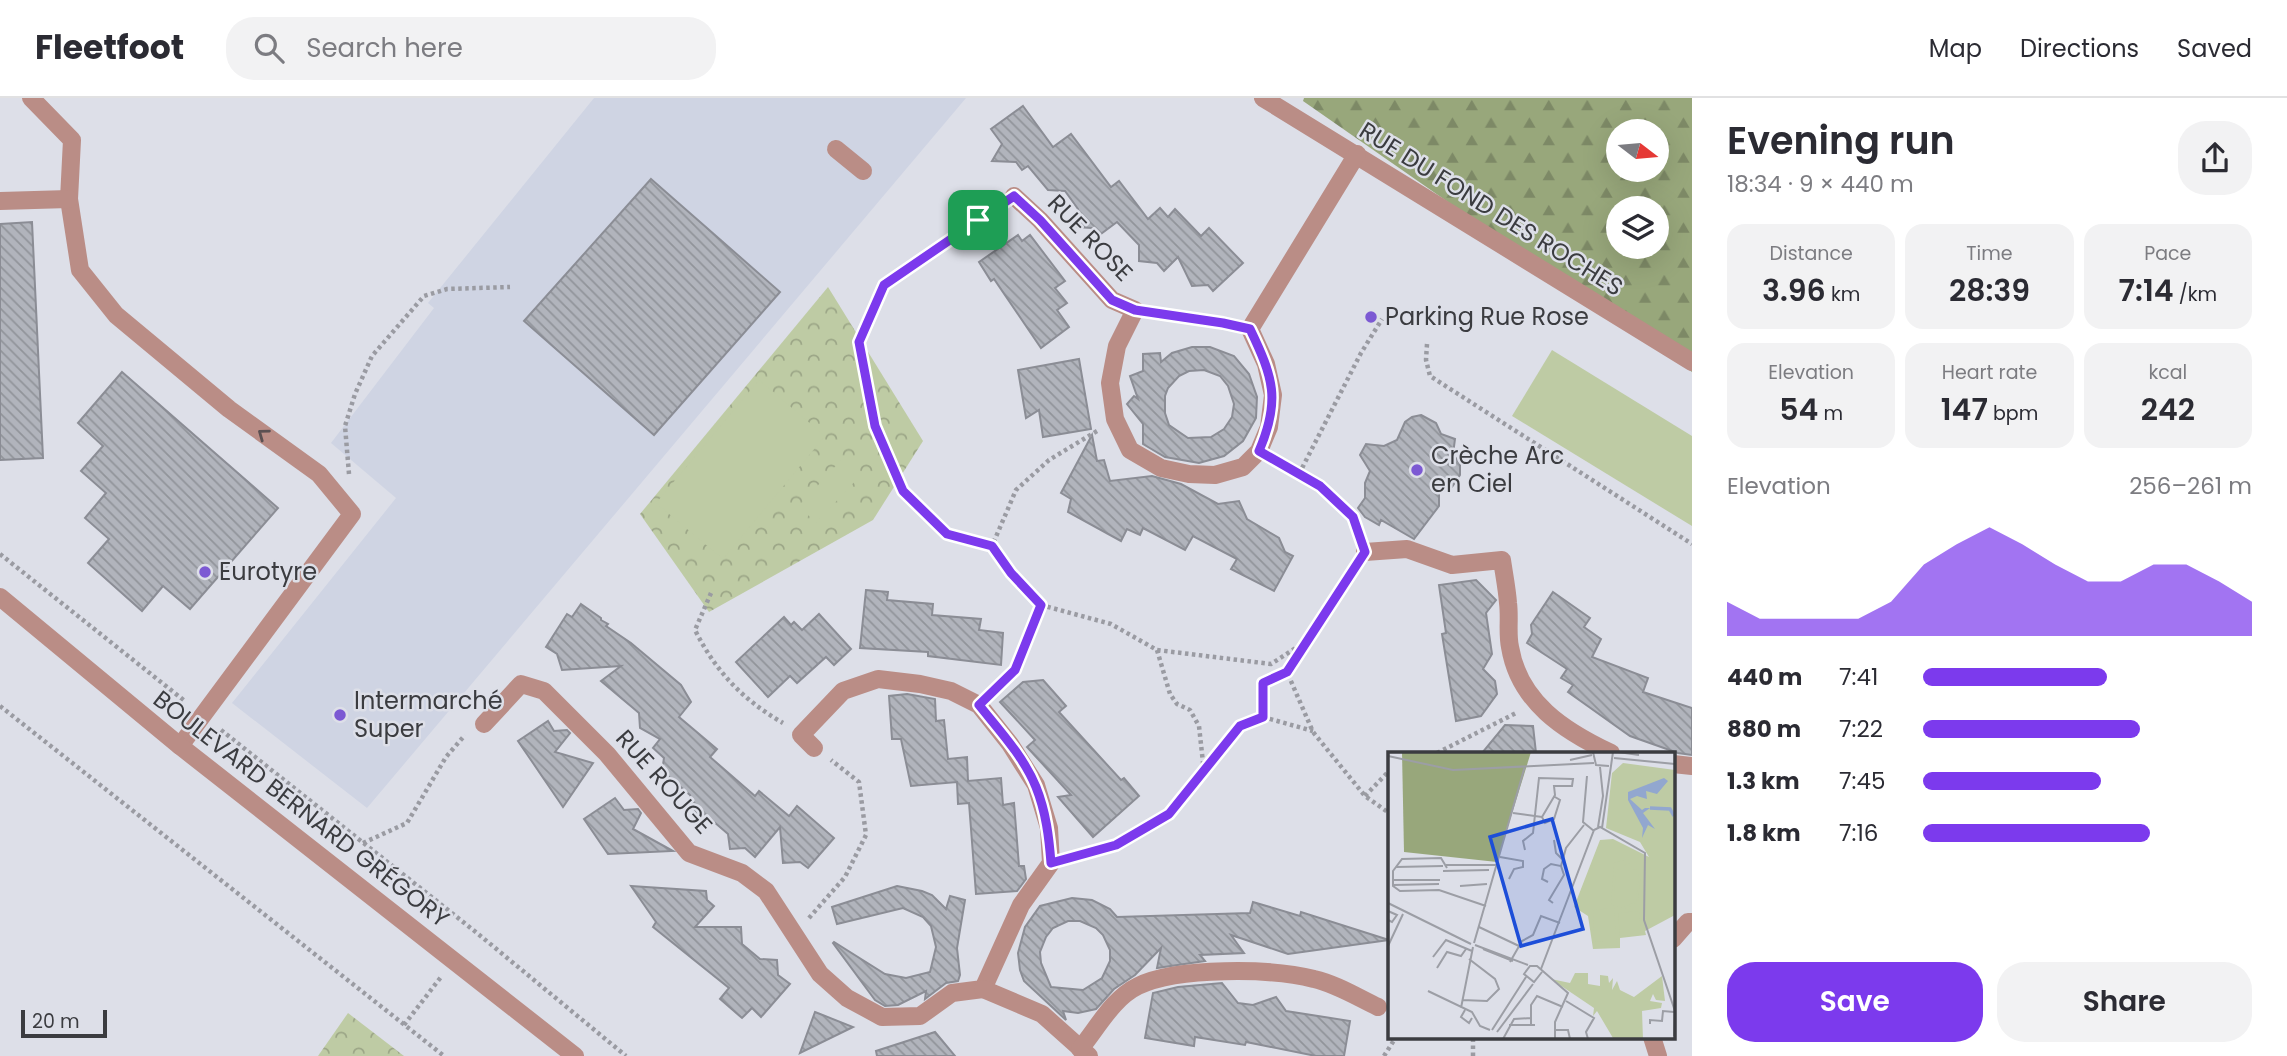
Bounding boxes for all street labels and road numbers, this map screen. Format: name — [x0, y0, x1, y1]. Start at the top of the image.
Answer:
street label: RUE DU FOND DES ROCHES — [1353, 114, 1629, 303]
street label: RUE ROSE — [1041, 187, 1140, 288]
street label: BOULEVARD BERNARD GRÉGORY — [146, 683, 456, 935]
street label: RUE ROUGE — [609, 722, 720, 841]

